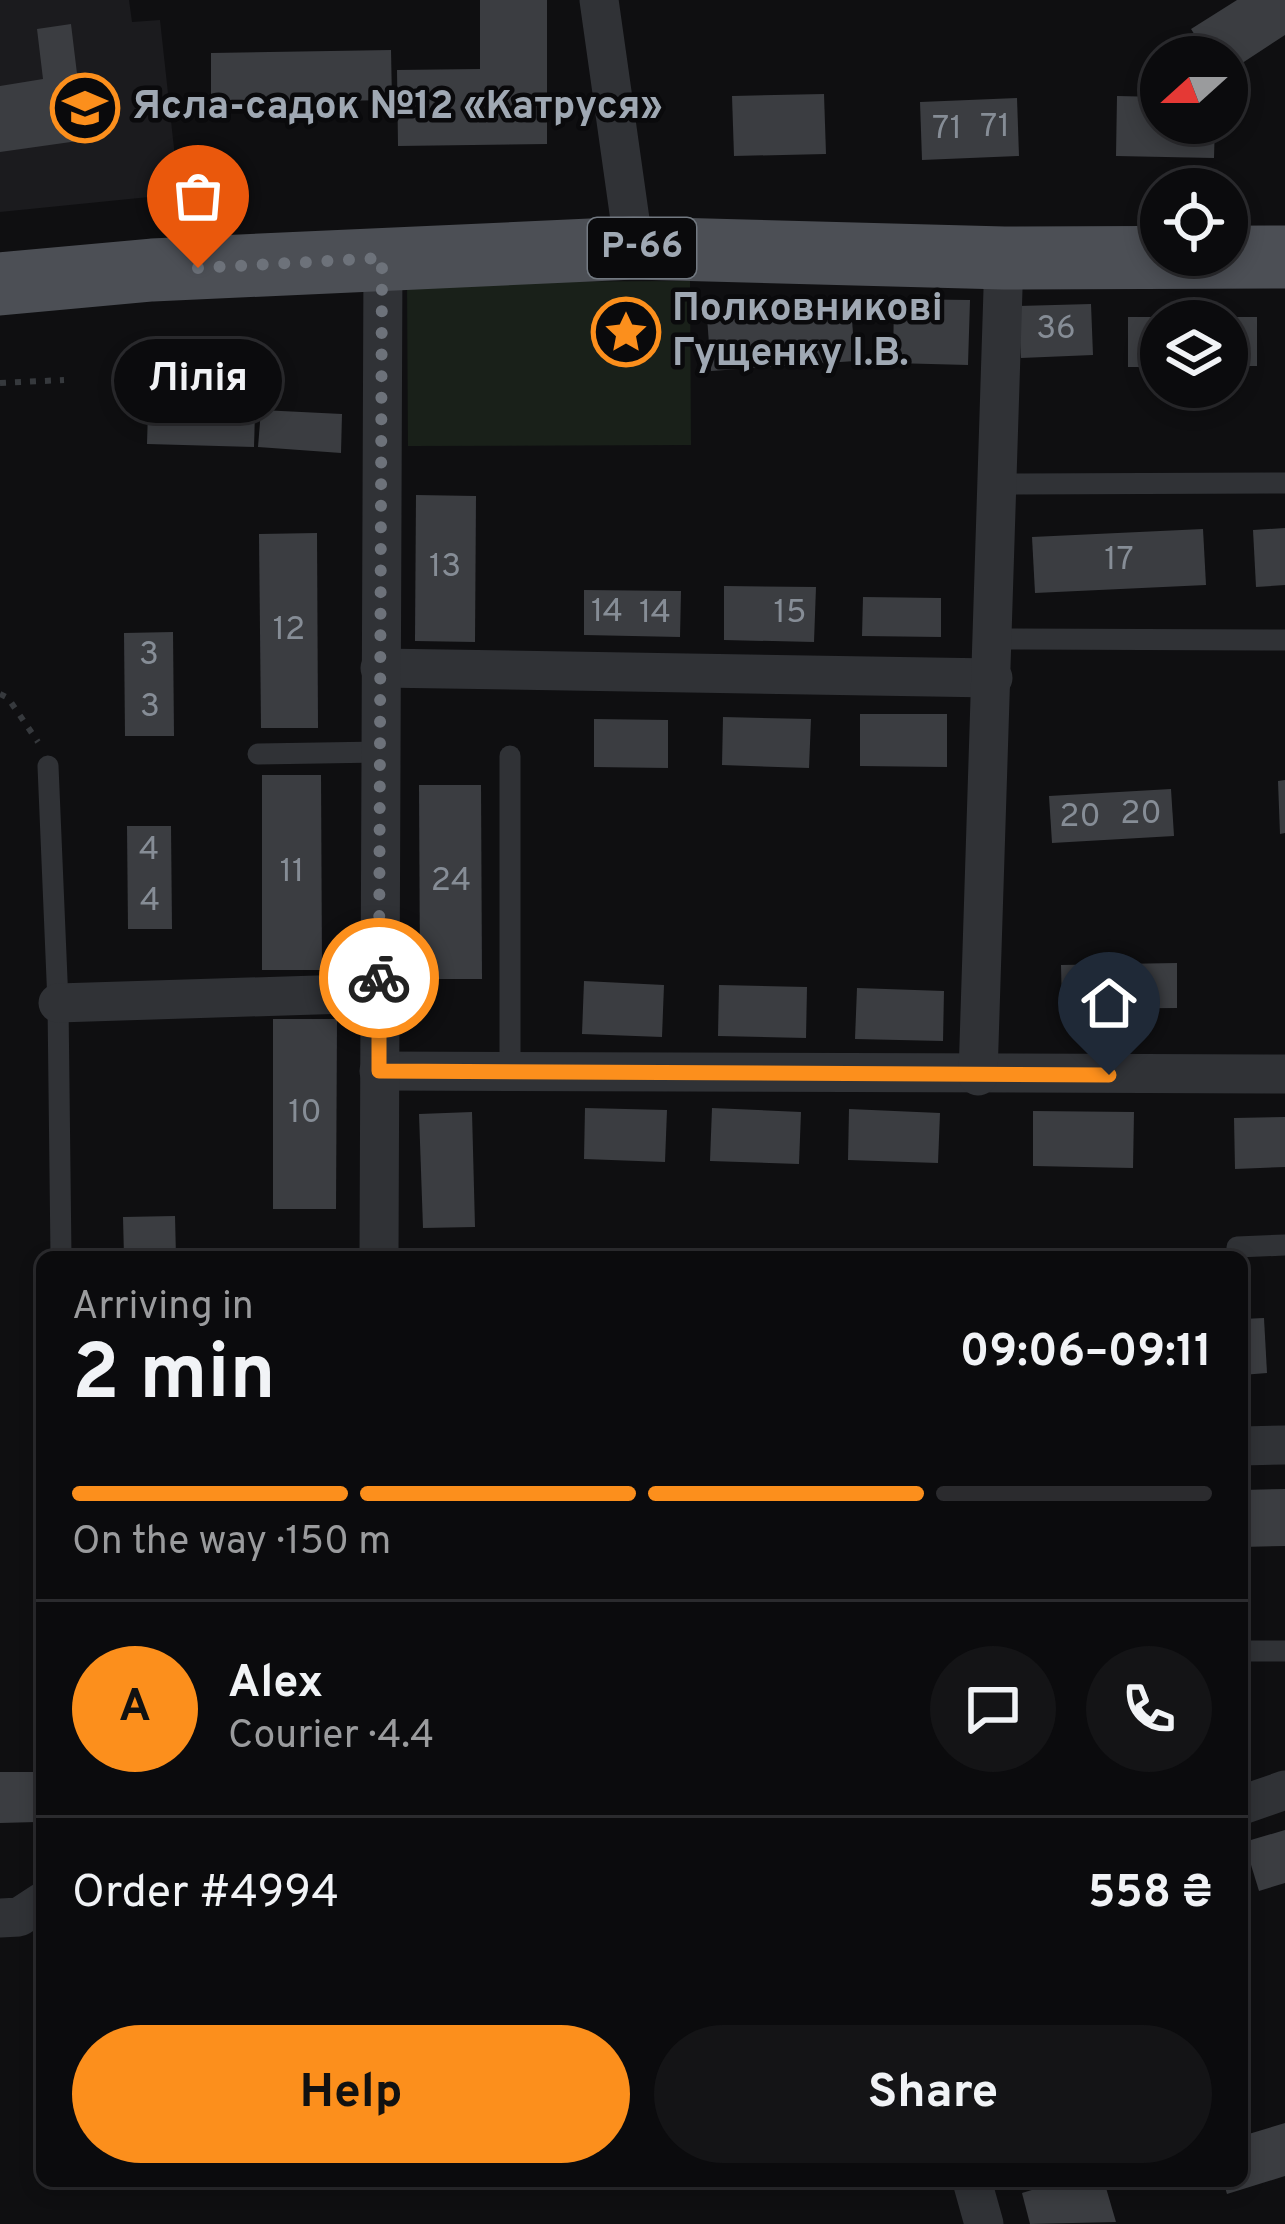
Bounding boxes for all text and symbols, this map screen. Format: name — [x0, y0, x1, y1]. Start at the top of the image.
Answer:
north arrow — [1140, 36, 1248, 144]
map controls — [1140, 36, 1248, 408]
school or university icon: Ясла-садок №12 «Катруся» — [50, 73, 120, 143]
place label: Ясла-садок №12 «Катруся» — [132, 84, 663, 133]
house number: 71 — [980, 107, 1010, 149]
house number: 71 — [932, 109, 962, 151]
pin — [147, 145, 249, 268]
icon: bag — [165, 163, 231, 229]
button: locate — [1140, 168, 1248, 276]
road number: Р-66 — [588, 218, 696, 278]
place label: Полковникові Гущенку І.В. — [672, 286, 943, 380]
place icon: Полковникові Гущенку І.В. — [591, 297, 661, 367]
button: layers — [1140, 300, 1248, 408]
house number: 36 — [1036, 309, 1076, 351]
callout: Лілія — [114, 340, 282, 424]
text: Лілія — [148, 356, 248, 405]
house number: 17 — [1104, 540, 1134, 582]
house number: 13 — [429, 547, 461, 589]
house number: 14 — [591, 592, 623, 634]
house number: 14 — [639, 593, 671, 635]
house number: 15 — [774, 593, 806, 635]
house number: 12 — [273, 610, 305, 652]
house number: 3 — [139, 635, 159, 677]
house number: 3 — [140, 687, 160, 729]
house number: 20 — [1120, 794, 1162, 836]
house number: 20 — [1059, 797, 1101, 839]
house number: 4 — [139, 830, 159, 872]
house number: 11 — [280, 852, 304, 894]
house number: 24 — [431, 861, 471, 903]
house number: 4 — [140, 881, 160, 923]
courier — [319, 918, 439, 1038]
icon: bike — [346, 945, 412, 1011]
pin — [1058, 952, 1160, 1075]
icon: home — [1076, 970, 1142, 1036]
house number: 10 — [288, 1093, 322, 1135]
text: Arriving in — [72, 1284, 254, 1333]
text: 09:06–09:11 — [960, 1325, 1212, 1382]
text: 2 min — [72, 1328, 276, 1427]
text: On the way · 150 m — [72, 1519, 391, 1568]
button: chat — [930, 1646, 1056, 1772]
button: phone — [1086, 1646, 1212, 1772]
text: Alex — [228, 1656, 323, 1713]
text: A — [119, 1680, 151, 1737]
text: Courier · 4.4 — [228, 1713, 434, 1762]
text: Order #4994 — [72, 1866, 339, 1923]
text: 558 ₴ — [1088, 1866, 1212, 1923]
button: Help — [72, 2025, 630, 2163]
button: Share — [654, 2025, 1212, 2163]

